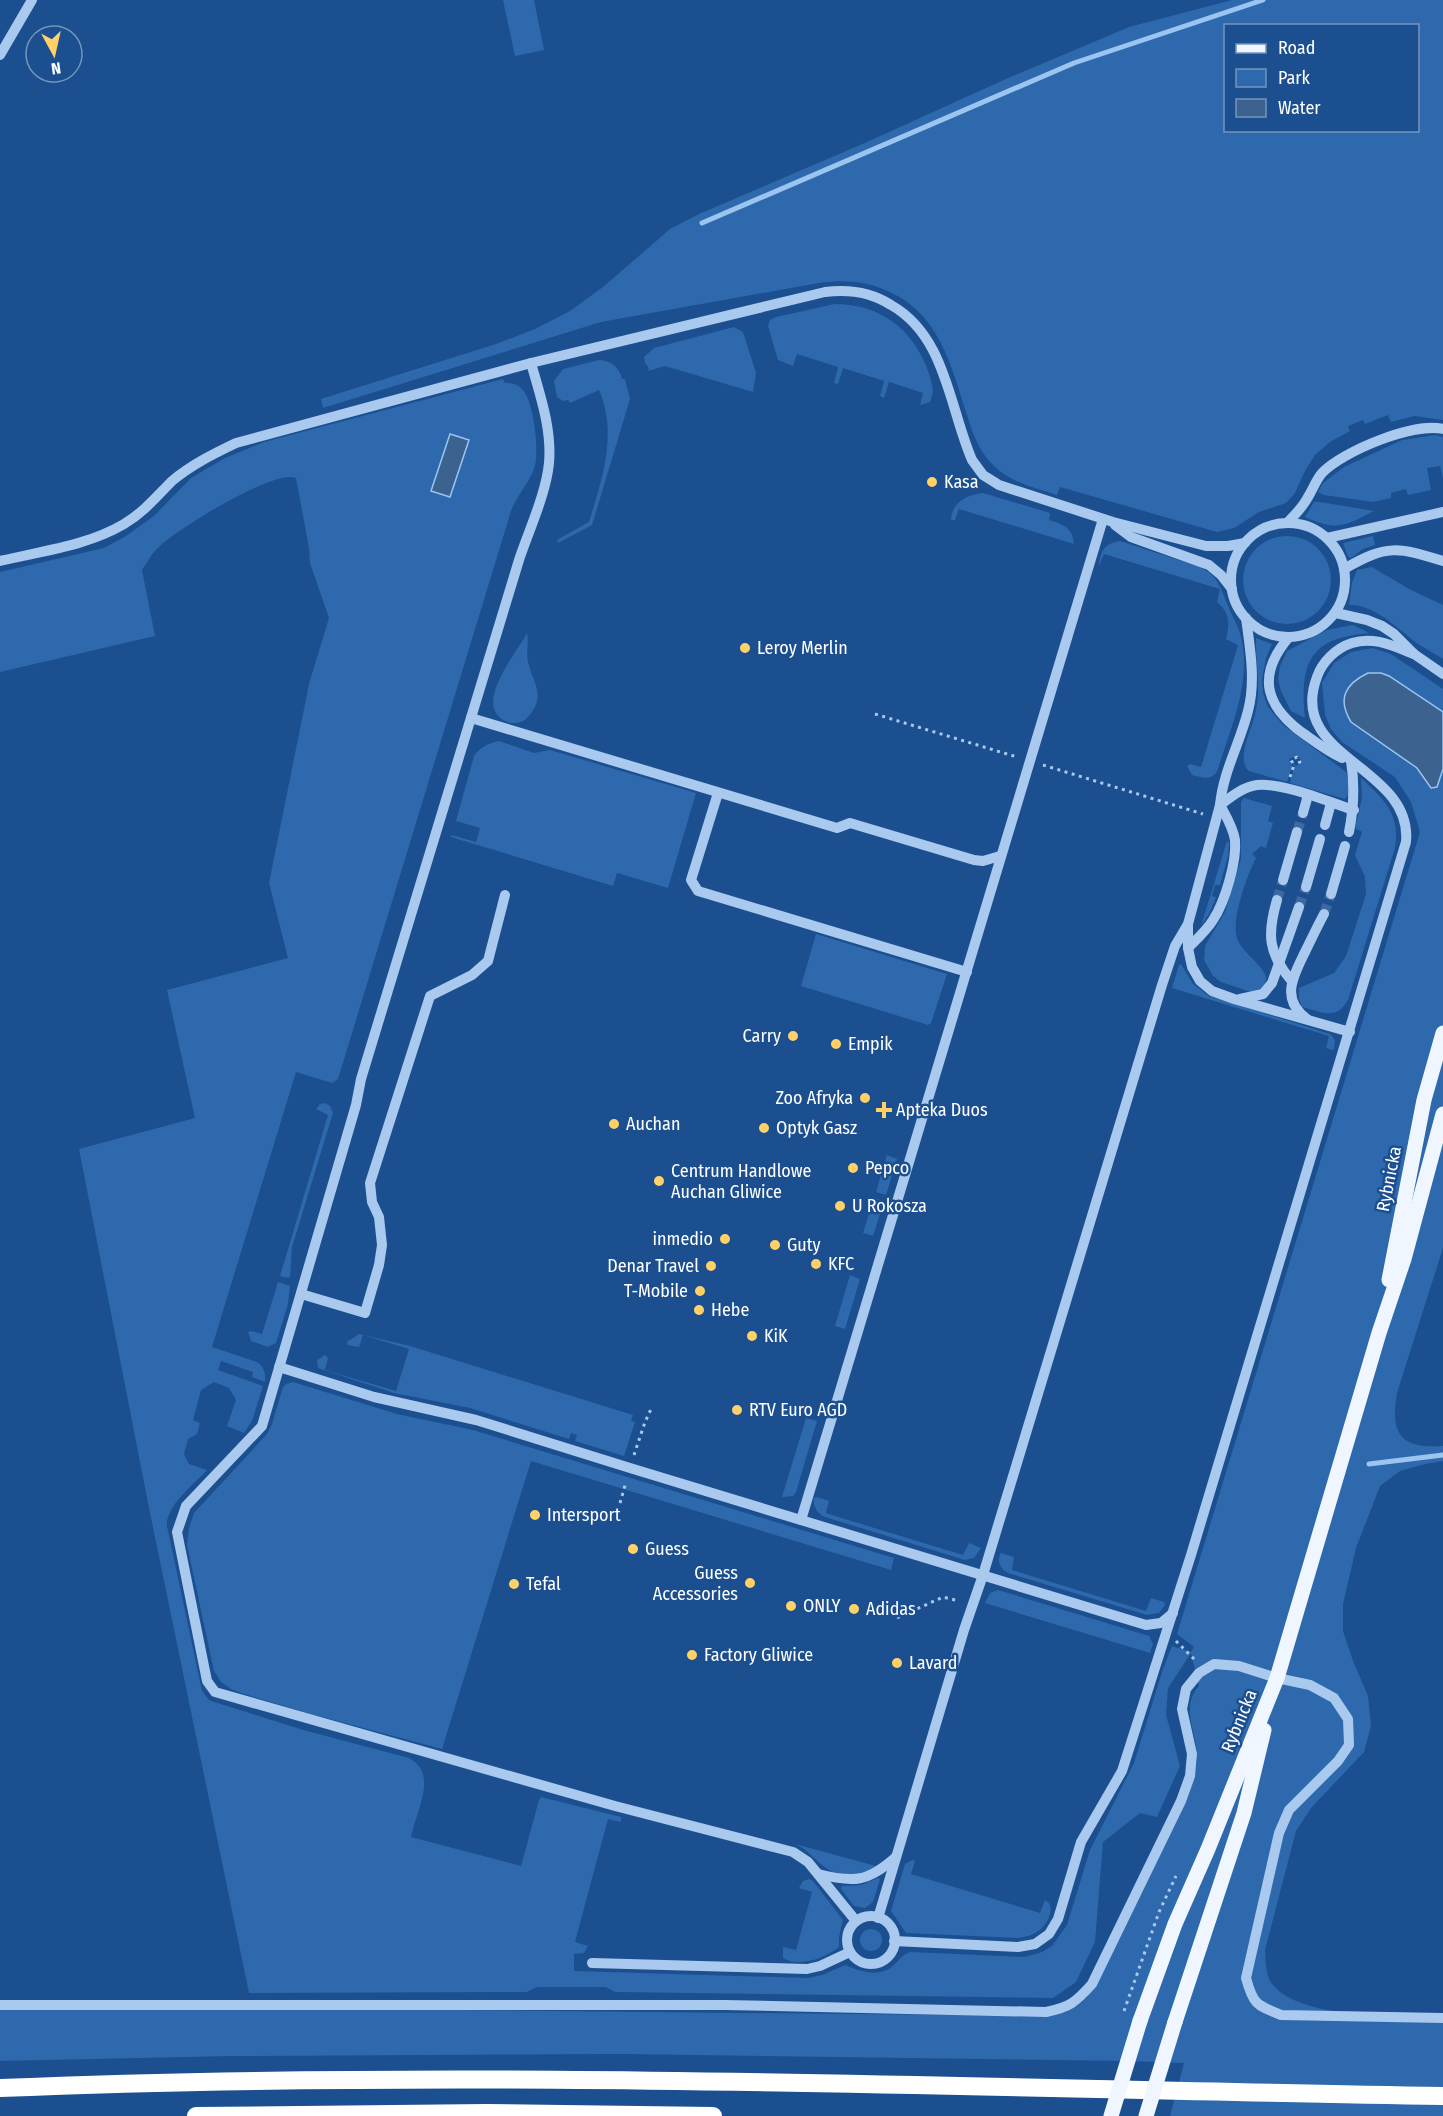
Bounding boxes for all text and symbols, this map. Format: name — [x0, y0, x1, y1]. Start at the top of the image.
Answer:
north arrow — [24, 24, 84, 84]
legend — [1224, 24, 1419, 132]
text: Road — [1278, 37, 1315, 59]
text: N — [50, 58, 62, 78]
text: Park — [1278, 67, 1311, 89]
text: Water — [1278, 97, 1321, 119]
place label: Kasa — [944, 471, 979, 493]
marker: Kasa — [925, 475, 939, 489]
place label: Leroy Merlin — [757, 637, 848, 659]
marker: Leroy Merlin — [738, 641, 752, 655]
place label: Carry — [743, 1025, 781, 1047]
marker: Carry — [786, 1029, 800, 1043]
place label: Empik — [848, 1033, 893, 1055]
marker: Empik — [829, 1037, 843, 1051]
place label: Zoo Afryka — [776, 1087, 853, 1109]
marker: Zoo Afryka — [858, 1091, 872, 1105]
place label: Apteka Duos — [896, 1099, 988, 1121]
marker: Apteka Duos — [877, 1103, 891, 1117]
place label: Auchan — [626, 1113, 680, 1135]
marker: Auchan — [607, 1117, 621, 1131]
place label: Optyk Gasz — [776, 1117, 857, 1139]
marker: Optyk Gasz — [757, 1121, 771, 1135]
street label: Rybnicka — [1372, 1144, 1406, 1214]
place label: Pepco — [865, 1157, 909, 1179]
place label: Centrum Handlowe Auchan Gliwice — [671, 1160, 812, 1203]
marker: Pepco — [846, 1161, 860, 1175]
marker: Centrum Handlowe Auchan Gliwice — [652, 1174, 666, 1188]
place label: U Rokosza — [852, 1195, 927, 1217]
marker: U Rokosza — [833, 1199, 847, 1213]
place label: inmedio — [653, 1228, 713, 1250]
marker: inmedio — [718, 1232, 732, 1246]
place label: Guty — [787, 1234, 821, 1256]
marker: Guty — [768, 1238, 782, 1252]
place label: KFC — [828, 1253, 854, 1275]
place label: Denar Travel — [607, 1255, 699, 1277]
marker: KFC — [809, 1257, 823, 1271]
marker: Denar Travel — [704, 1259, 718, 1273]
place label: T-Mobile — [624, 1280, 688, 1302]
marker: T-Mobile — [693, 1284, 707, 1298]
place label: Hebe — [711, 1299, 749, 1321]
marker: Hebe — [692, 1303, 706, 1317]
place label: KiK — [764, 1325, 788, 1347]
marker: KiK — [745, 1329, 759, 1343]
place label: RTV Euro AGD — [749, 1399, 847, 1421]
marker: RTV Euro AGD — [730, 1403, 744, 1417]
place label: Intersport — [547, 1504, 621, 1526]
marker: Intersport — [528, 1508, 542, 1522]
place label: Guess — [645, 1538, 689, 1560]
marker: Guess — [626, 1542, 640, 1556]
place label: Guess Accessories — [653, 1562, 738, 1605]
place label: Tefal — [526, 1573, 561, 1595]
marker: Guess Accessories — [743, 1576, 757, 1590]
marker: Tefal — [507, 1577, 521, 1591]
place label: ONLY — [803, 1595, 841, 1617]
place label: Adidas — [866, 1598, 916, 1620]
marker: ONLY — [784, 1599, 798, 1613]
marker: Adidas — [847, 1602, 861, 1616]
place label: Factory Gliwice — [704, 1644, 813, 1666]
marker: Factory Gliwice — [685, 1648, 699, 1662]
place label: Lavard — [909, 1652, 957, 1674]
marker: Lavard — [890, 1656, 904, 1670]
street label: Rybnicka — [1216, 1686, 1262, 1756]

